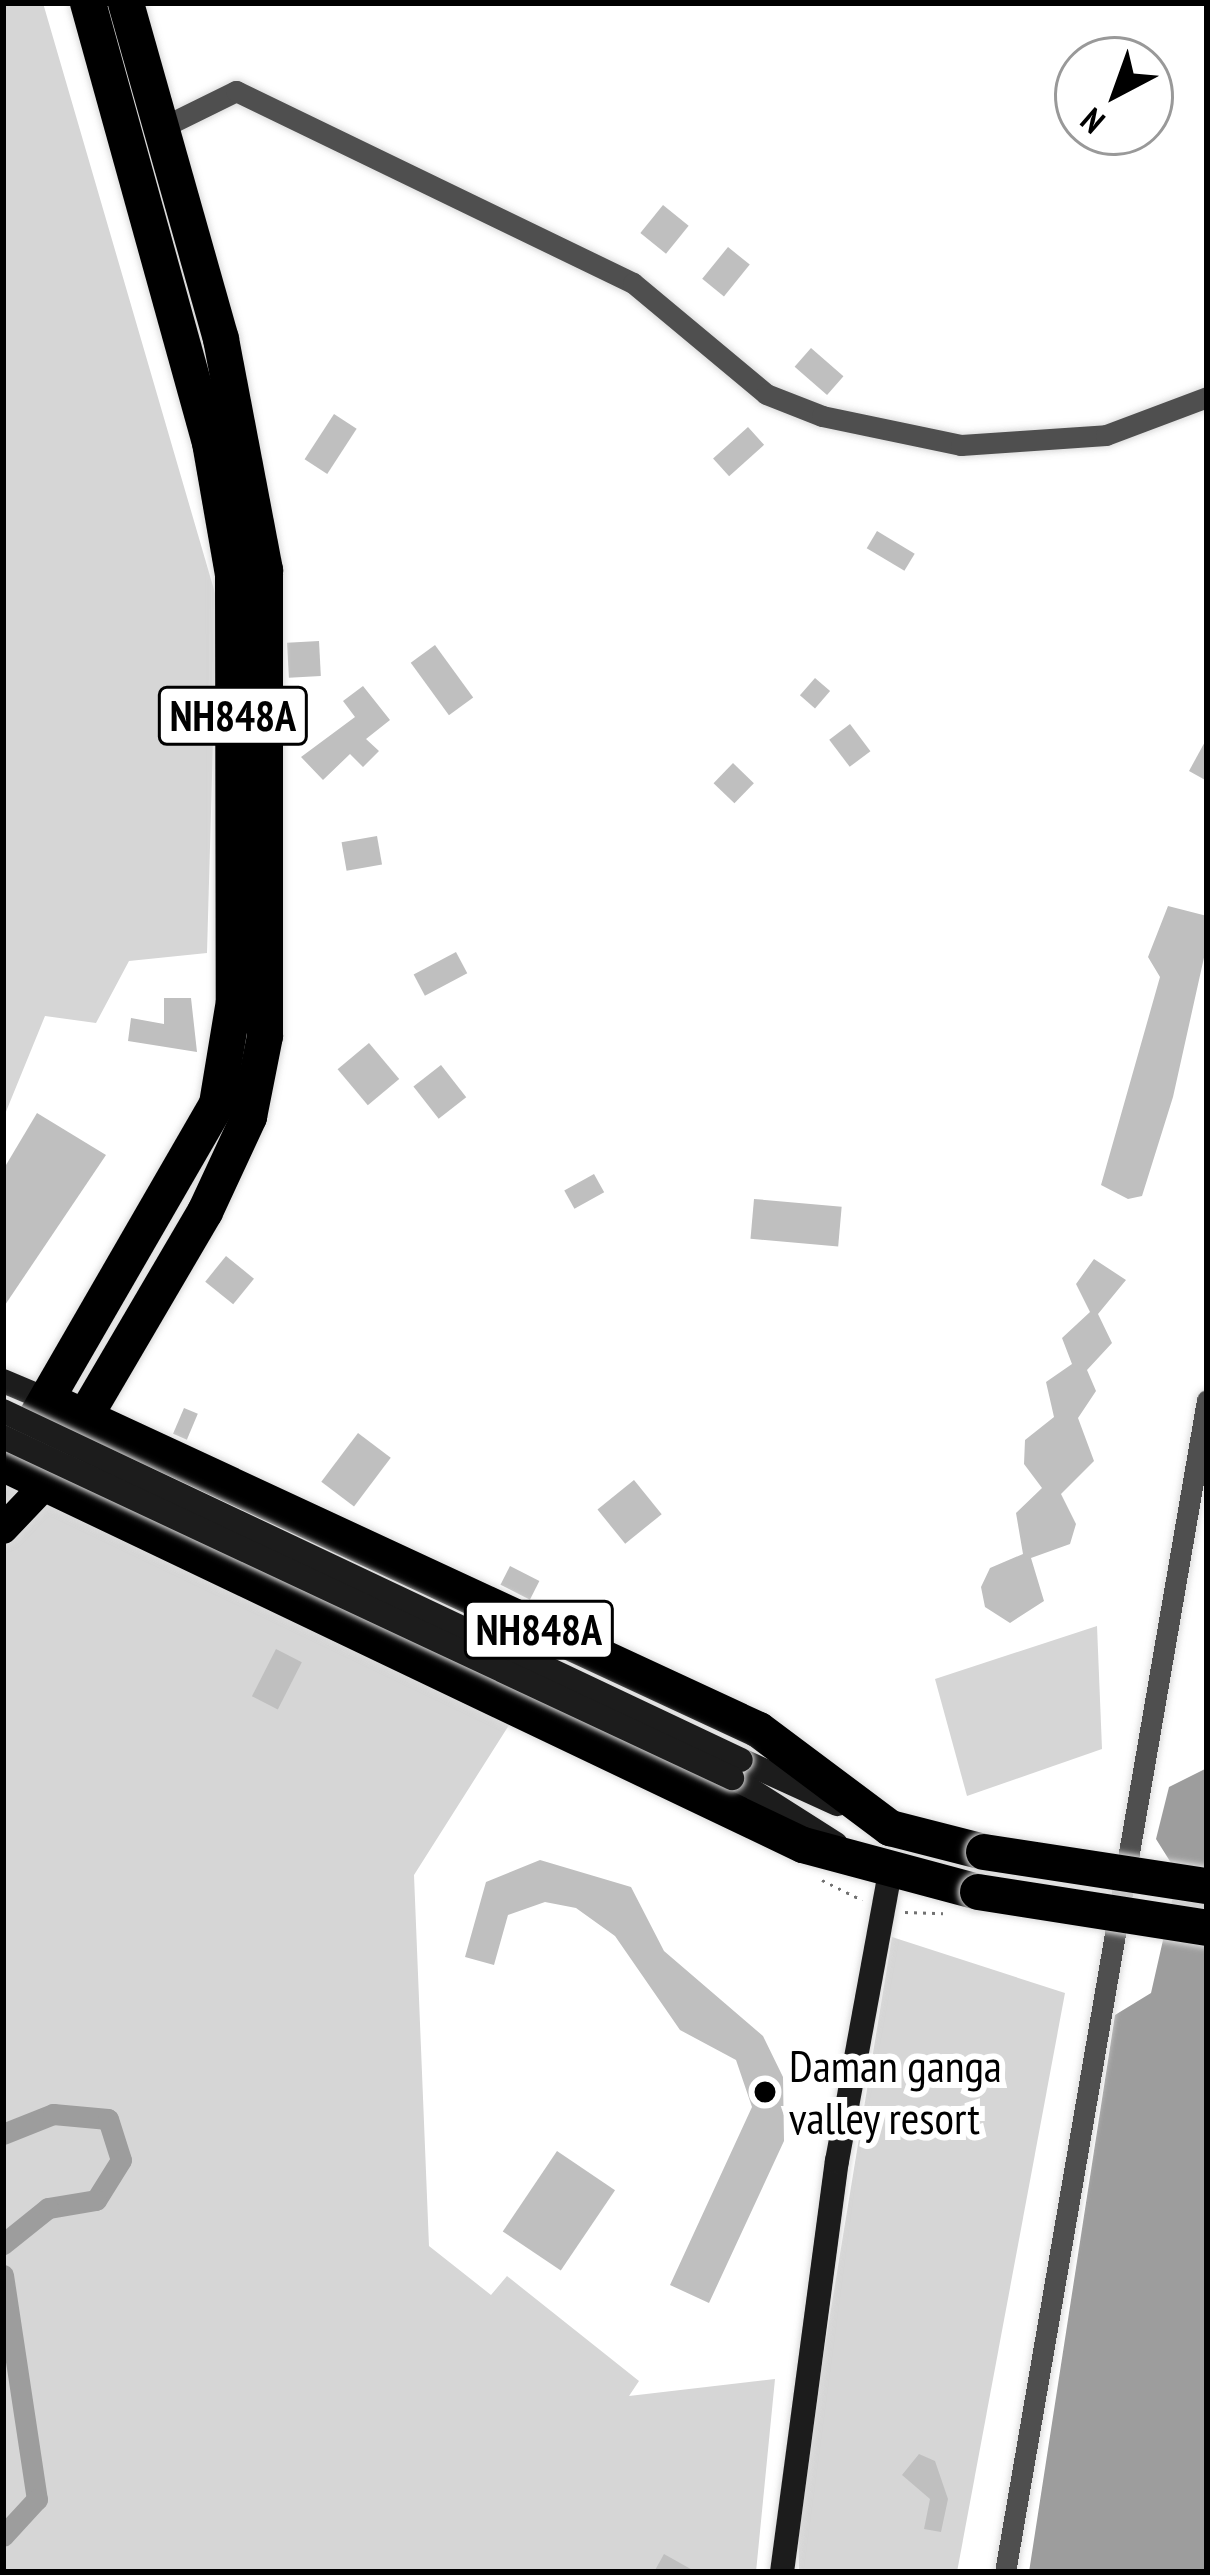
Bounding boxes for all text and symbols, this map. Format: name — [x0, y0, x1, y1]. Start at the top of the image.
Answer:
north arrow — [1054, 36, 1174, 156]
text: N — [1071, 99, 1113, 143]
road number: NH848A — [155, 680, 311, 752]
road number: NH848A — [461, 1594, 617, 1666]
place label: Daman ganga valley resort — [789, 2039, 1002, 2145]
marker: Daman ganga valley resort — [752, 2079, 778, 2105]

